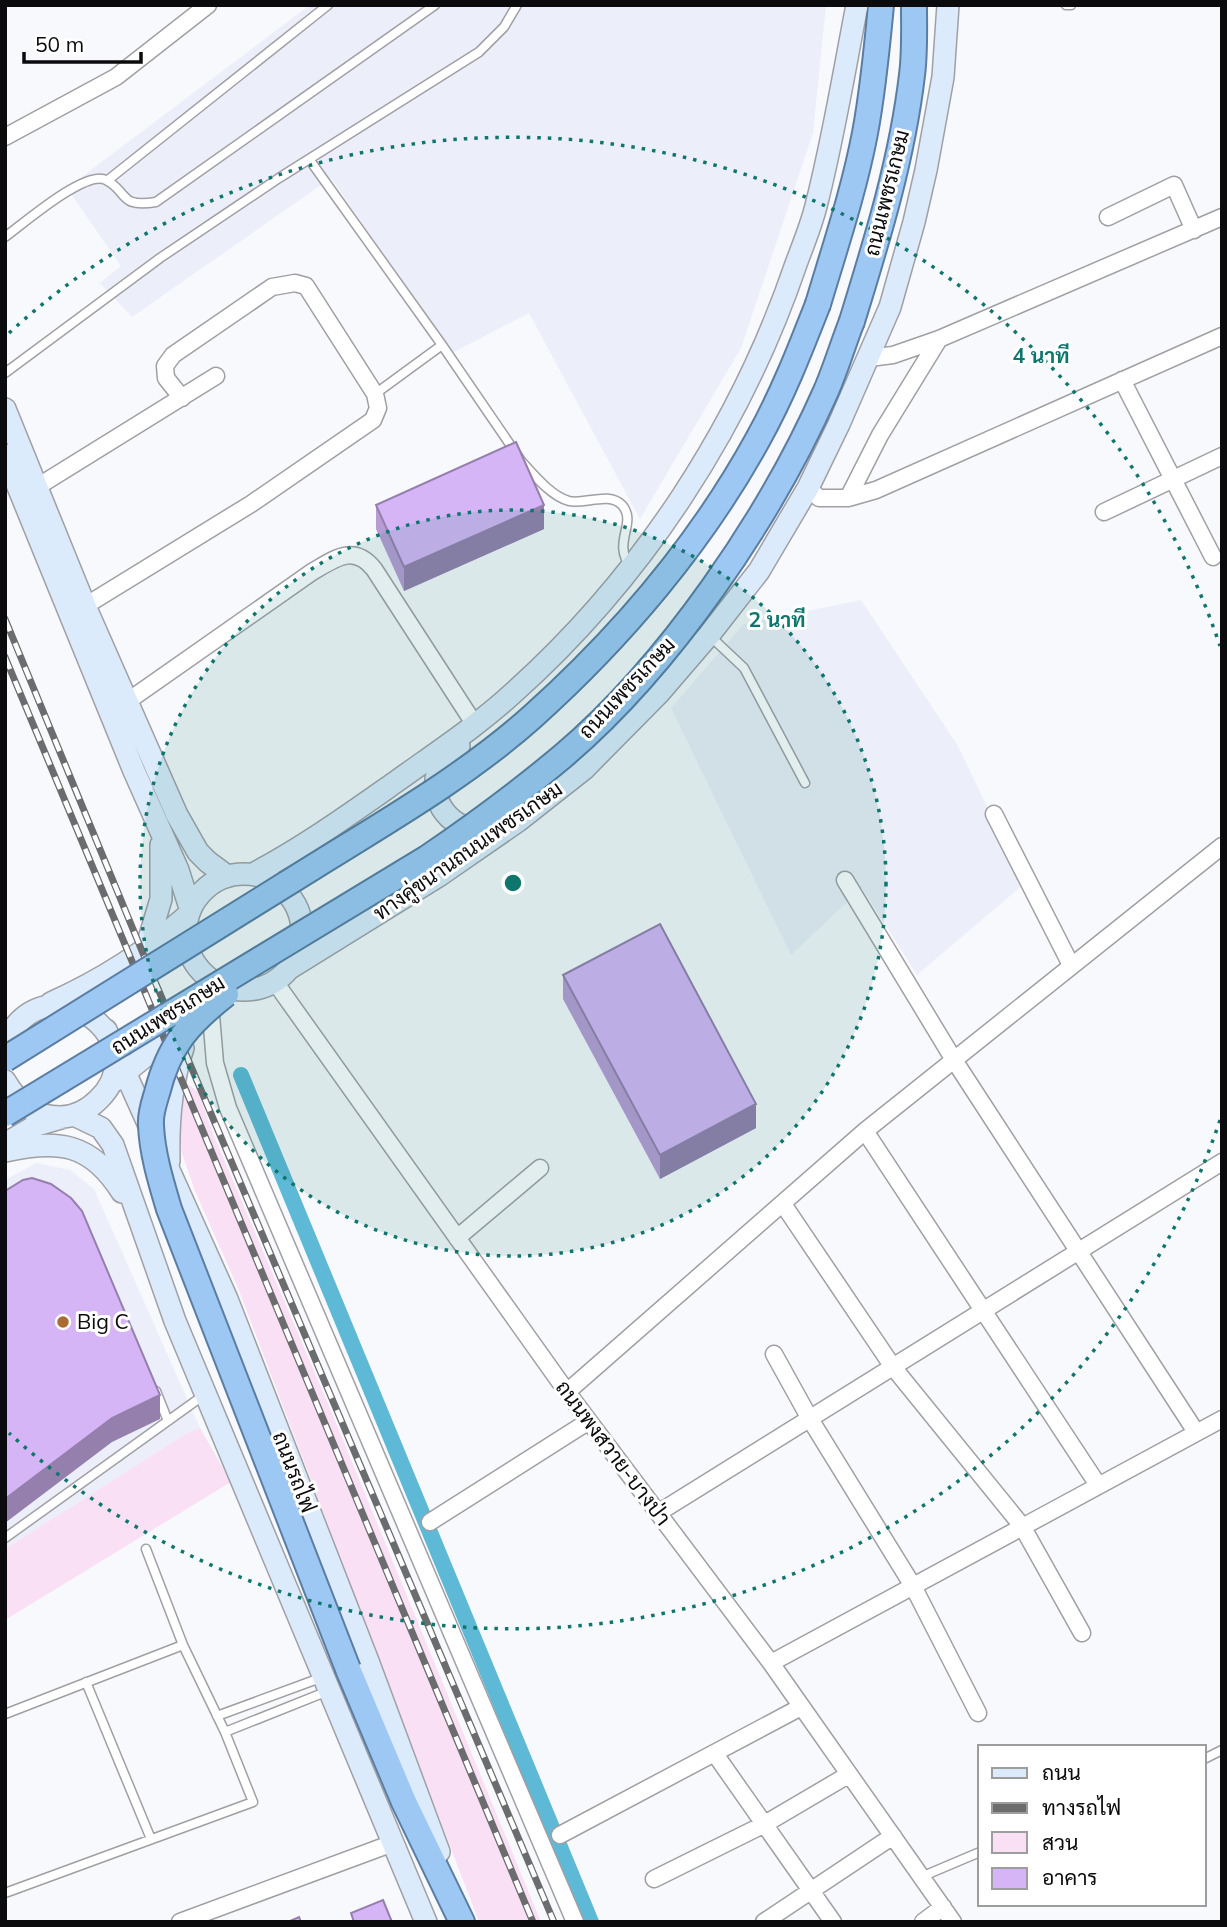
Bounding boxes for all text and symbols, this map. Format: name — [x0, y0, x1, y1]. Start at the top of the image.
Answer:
scale bar — [24, 21, 142, 65]
text: 50 m — [35, 31, 84, 57]
street label: ถนนเพชรเกษม — [858, 127, 914, 259]
text: 4 นาที — [1013, 342, 1069, 368]
text: 2 นาที — [749, 606, 805, 632]
street label: ถนนเพชรเกษม — [573, 631, 680, 743]
street label: ทางคู่ขนานถนนเพชรเกษม — [368, 775, 569, 928]
centre of rings — [501, 871, 525, 895]
street label: ถนนเพชรเกษม — [106, 969, 229, 1059]
place label: Big C — [77, 1308, 129, 1334]
marker: Big C — [55, 1314, 71, 1330]
street label: ถนนพงสวาย-บางป่า — [551, 1375, 677, 1530]
street label: ถนนรถไฟ — [268, 1427, 322, 1516]
legend — [978, 1745, 1206, 1906]
text: ถนน — [1042, 1759, 1081, 1785]
text: ทางรถไฟ — [1042, 1794, 1121, 1820]
text: สวน — [1042, 1829, 1078, 1855]
text: อาคาร — [1042, 1864, 1098, 1890]

